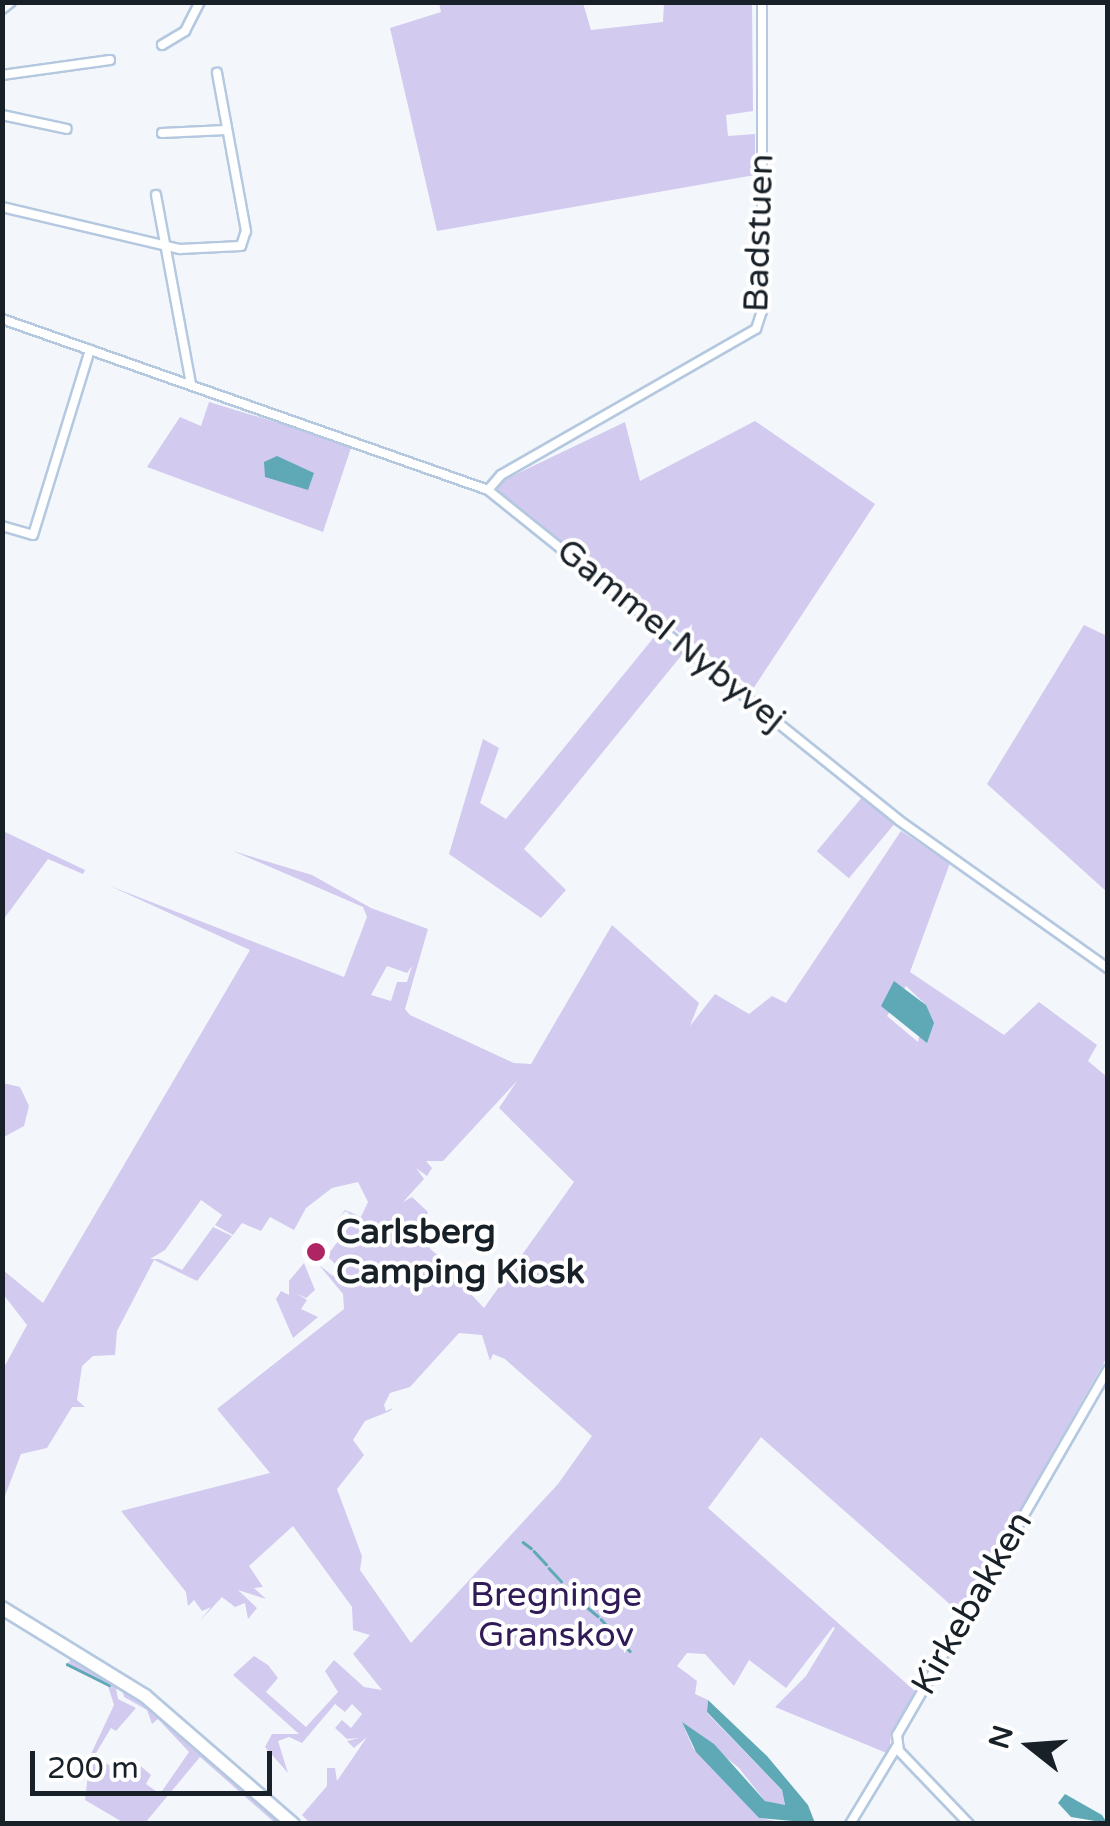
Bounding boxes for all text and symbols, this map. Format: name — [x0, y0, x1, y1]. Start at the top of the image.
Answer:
street label: Badstuen — [735, 153, 783, 313]
street label: Gammel Nybyvej — [548, 530, 794, 740]
place label: Carlsberg Camping Kiosk — [336, 1211, 585, 1293]
marker: Carlsberg Camping Kiosk — [305, 1241, 327, 1263]
street label: Kirkebakken — [903, 1504, 1041, 1702]
park label: Bregninge Granskov — [470, 1574, 642, 1656]
north arrow — [980, 1696, 1080, 1796]
text: N — [982, 1722, 1021, 1753]
scale bar — [35, 1731, 278, 1793]
text: 200 m — [47, 1750, 139, 1787]

